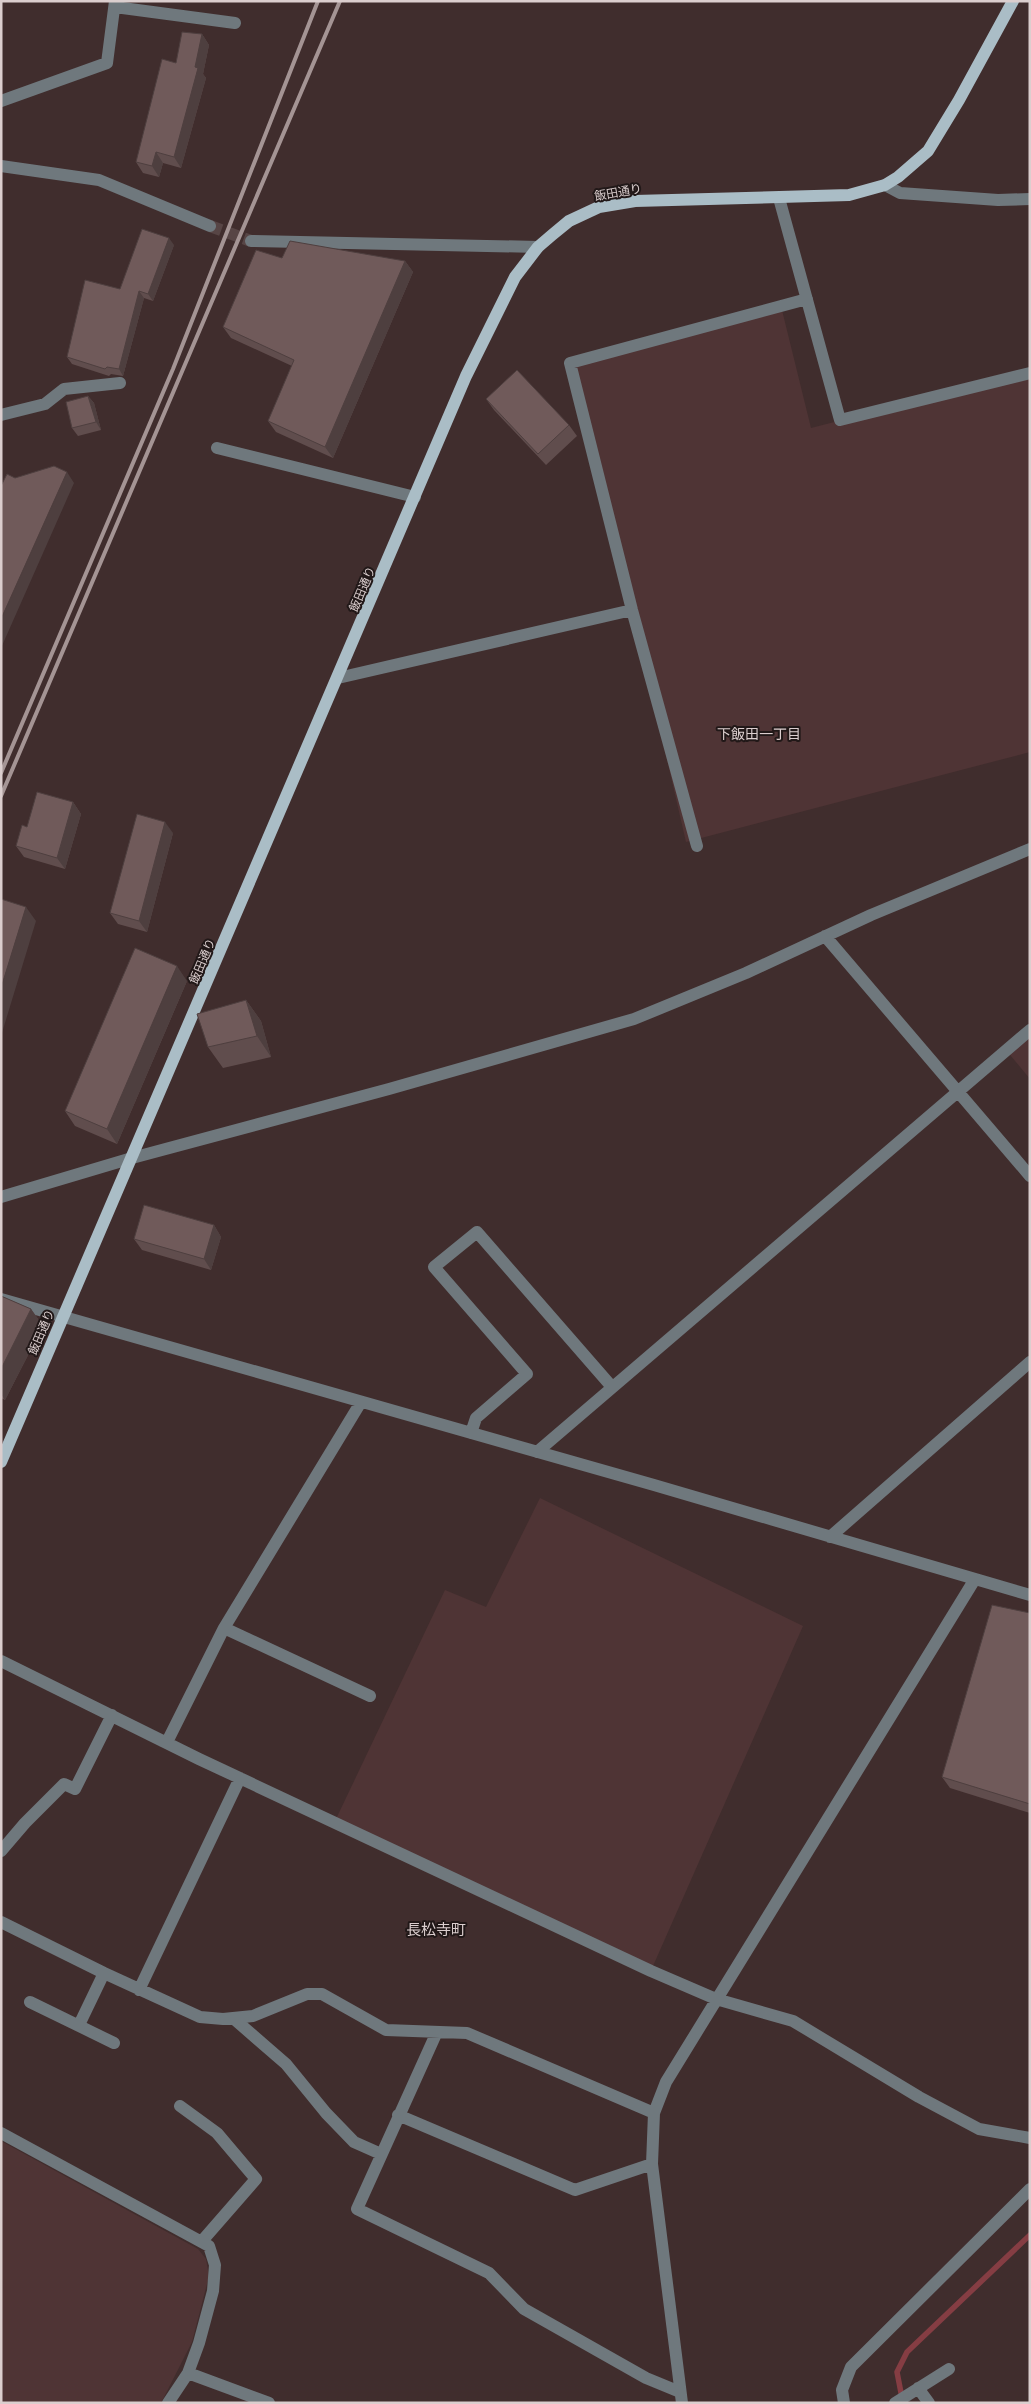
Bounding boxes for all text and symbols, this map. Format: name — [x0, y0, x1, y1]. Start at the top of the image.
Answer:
street label: 飯田通り — [593, 180, 643, 204]
street label: 飯田通り — [346, 564, 378, 614]
district label: 下飯田一丁目 — [717, 724, 801, 743]
street label: 飯田通り — [186, 936, 218, 986]
street label: 飯田通り — [25, 1307, 57, 1357]
district label: 長松寺町 — [406, 1919, 466, 1939]

